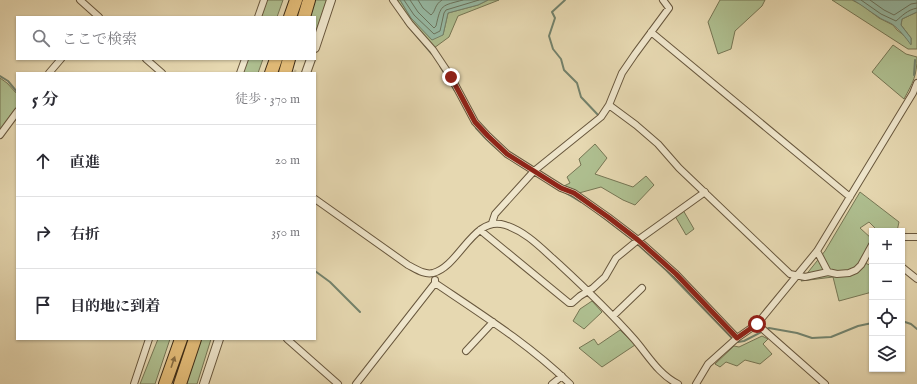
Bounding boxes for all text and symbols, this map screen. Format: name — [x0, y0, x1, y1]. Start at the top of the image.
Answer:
search box — [16, 16, 316, 60]
icon: search — [30, 27, 52, 49]
text: ここで検索 — [62, 30, 137, 49]
route end — [442, 68, 460, 86]
text: 5 分 — [32, 90, 59, 111]
text: 徒歩 · 370 m — [235, 91, 300, 108]
icon: ahead — [32, 150, 54, 172]
text: 20 m — [275, 152, 300, 169]
text: 直進 — [70, 153, 100, 172]
icon: right — [32, 222, 54, 244]
text: 350 m — [271, 224, 300, 241]
text: 右折 — [70, 225, 100, 244]
map controls — [869, 228, 905, 372]
button: + — [869, 228, 905, 264]
button: − — [869, 264, 905, 300]
icon: arrive — [32, 294, 54, 316]
text: 目的地に到着 — [70, 297, 160, 316]
button: locate — [869, 300, 905, 336]
route start — [748, 315, 766, 333]
button: layers — [869, 336, 905, 372]
one-way arrow — [170, 355, 176, 367]

